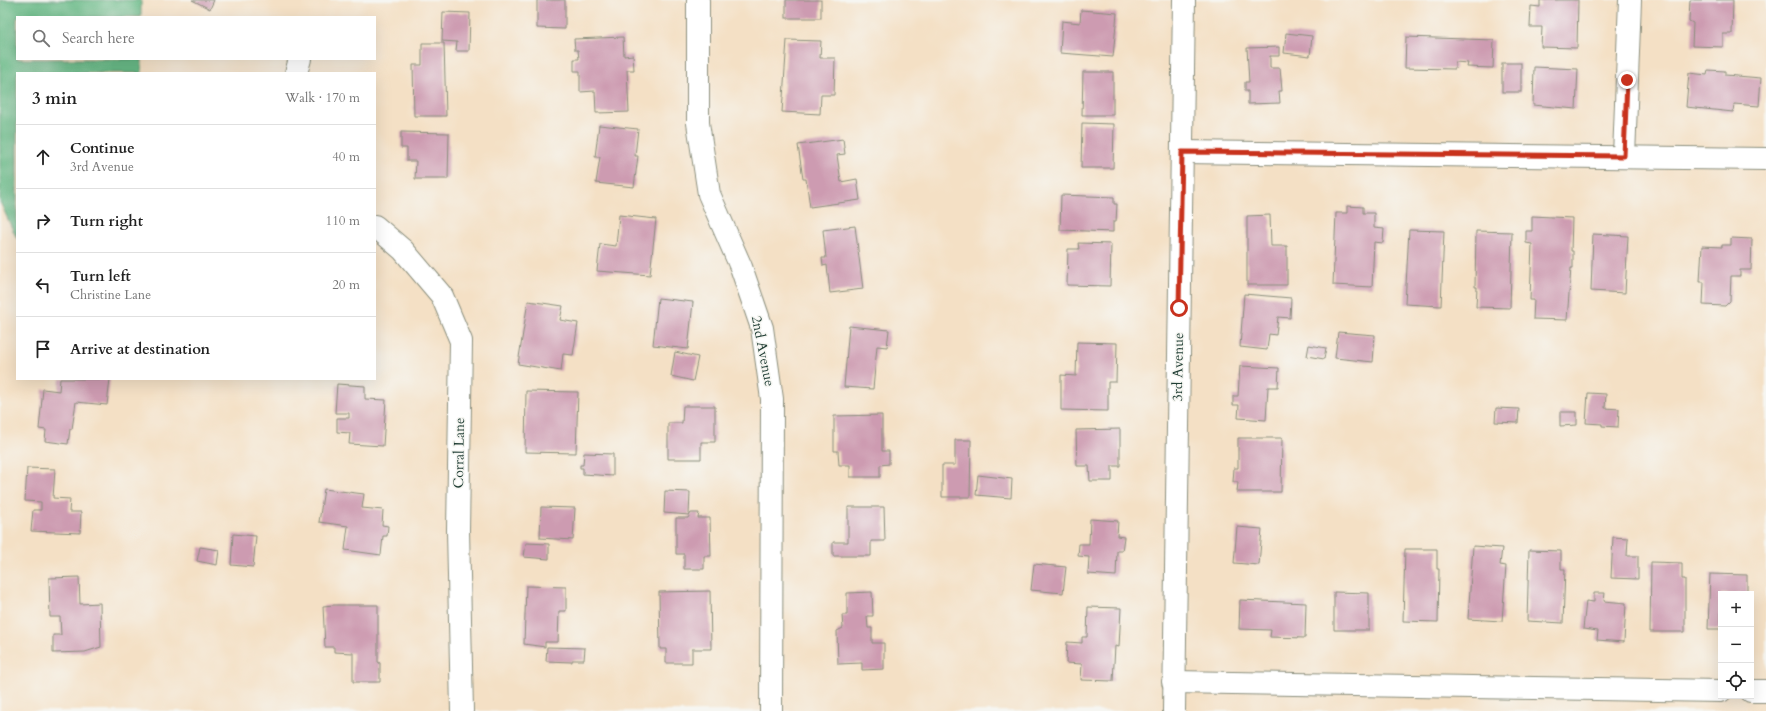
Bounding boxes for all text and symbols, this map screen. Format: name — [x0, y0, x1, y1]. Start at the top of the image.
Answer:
search box — [16, 16, 376, 60]
icon: search — [30, 27, 52, 49]
text: Search here — [62, 28, 135, 48]
route end — [1618, 71, 1636, 89]
text: 3 min — [32, 87, 77, 110]
text: Walk · 170 m — [285, 89, 360, 107]
text: Continue — [70, 138, 135, 158]
icon: ahead — [32, 146, 54, 168]
text: 40 m — [332, 148, 360, 166]
text: 3rd Avenue — [70, 158, 134, 176]
icon: right — [32, 210, 54, 232]
text: Turn right — [70, 211, 143, 231]
text: 110 m — [326, 212, 360, 230]
text: Turn left — [70, 266, 131, 286]
icon: left — [32, 274, 54, 296]
text: 20 m — [332, 276, 360, 294]
text: Christine Lane — [70, 286, 151, 304]
route start — [1170, 299, 1188, 317]
street label: 2nd Avenue — [747, 314, 779, 388]
street label: 3rd Avenue — [1168, 332, 1188, 402]
icon: arrive — [32, 338, 54, 360]
text: Arrive at destination — [70, 339, 210, 359]
street label: Corral Lane — [449, 417, 469, 489]
map controls — [1718, 591, 1754, 699]
button: + — [1718, 591, 1754, 627]
button: − — [1718, 627, 1754, 663]
button: locate — [1718, 663, 1754, 699]

